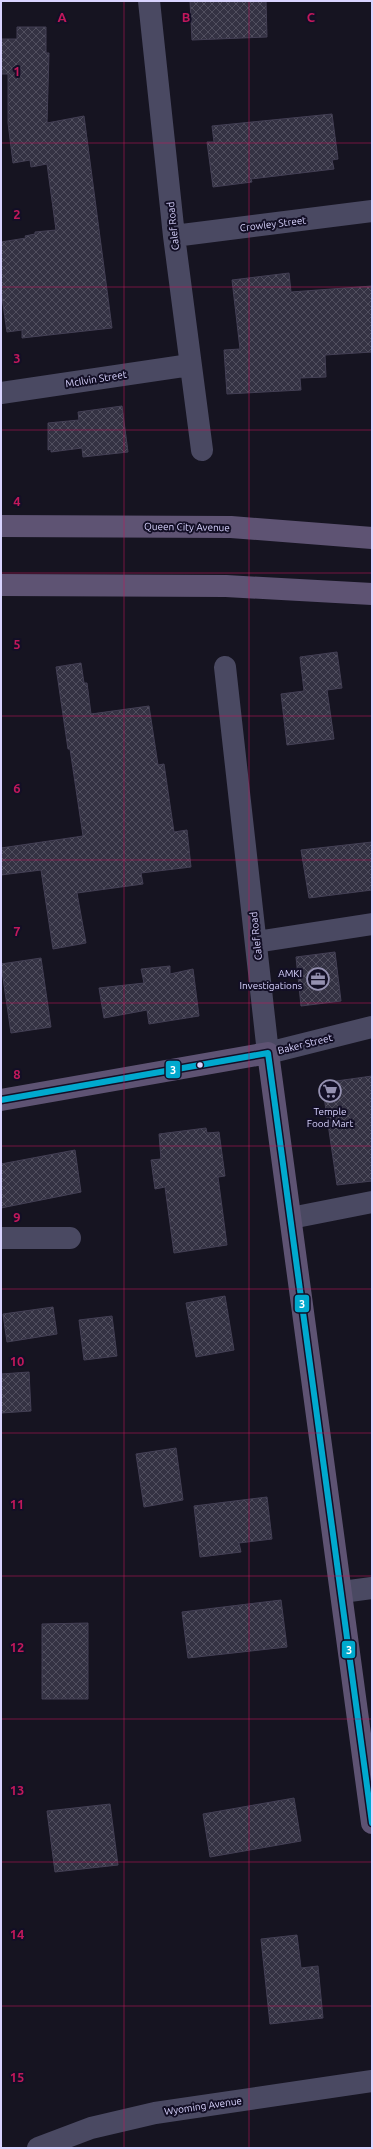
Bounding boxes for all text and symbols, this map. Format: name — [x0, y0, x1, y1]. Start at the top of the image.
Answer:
text: A — [57, 10, 67, 24]
text: B — [182, 10, 191, 24]
text: C — [307, 10, 316, 24]
text: 1 — [13, 64, 21, 78]
street label: Calef Road — [165, 201, 181, 251]
text: 2 — [13, 207, 21, 221]
street label: Crowley Street — [239, 214, 307, 234]
text: 3 — [13, 351, 21, 365]
street label: McIlvin Street — [65, 369, 127, 389]
text: 4 — [13, 494, 21, 508]
street label: Queen City Avenue — [144, 521, 230, 533]
text: 5 — [13, 637, 21, 651]
text: 6 — [13, 781, 21, 795]
street label: Calef Road — [248, 911, 264, 961]
text: 7 — [13, 924, 21, 938]
office icon: AMKI Investigations — [305, 966, 331, 992]
place label: AMKI Investigations — [240, 968, 302, 991]
street label: Baker Street — [277, 1032, 334, 1056]
line badge: 3 — [165, 1060, 181, 1079]
unlabelled marker — [195, 1060, 205, 1070]
text: 3 — [170, 1064, 176, 1076]
text: 8 — [13, 1067, 21, 1081]
supermarket icon: Temple Food Mart — [317, 1078, 343, 1104]
place label: Temple Food Mart — [307, 1106, 353, 1129]
text: 9 — [13, 1210, 21, 1224]
line badge: 3 — [294, 1294, 310, 1313]
text: 3 — [299, 1298, 305, 1310]
text: 10 — [10, 1354, 24, 1368]
text: 11 — [10, 1497, 24, 1511]
text: 12 — [10, 1640, 24, 1654]
line badge: 3 — [341, 1640, 356, 1659]
text: 3 — [346, 1644, 352, 1656]
text: 13 — [10, 1783, 24, 1797]
text: 14 — [10, 1927, 24, 1941]
text: 15 — [10, 2070, 24, 2084]
street label: Wyoming Avenue — [163, 2095, 243, 2117]

